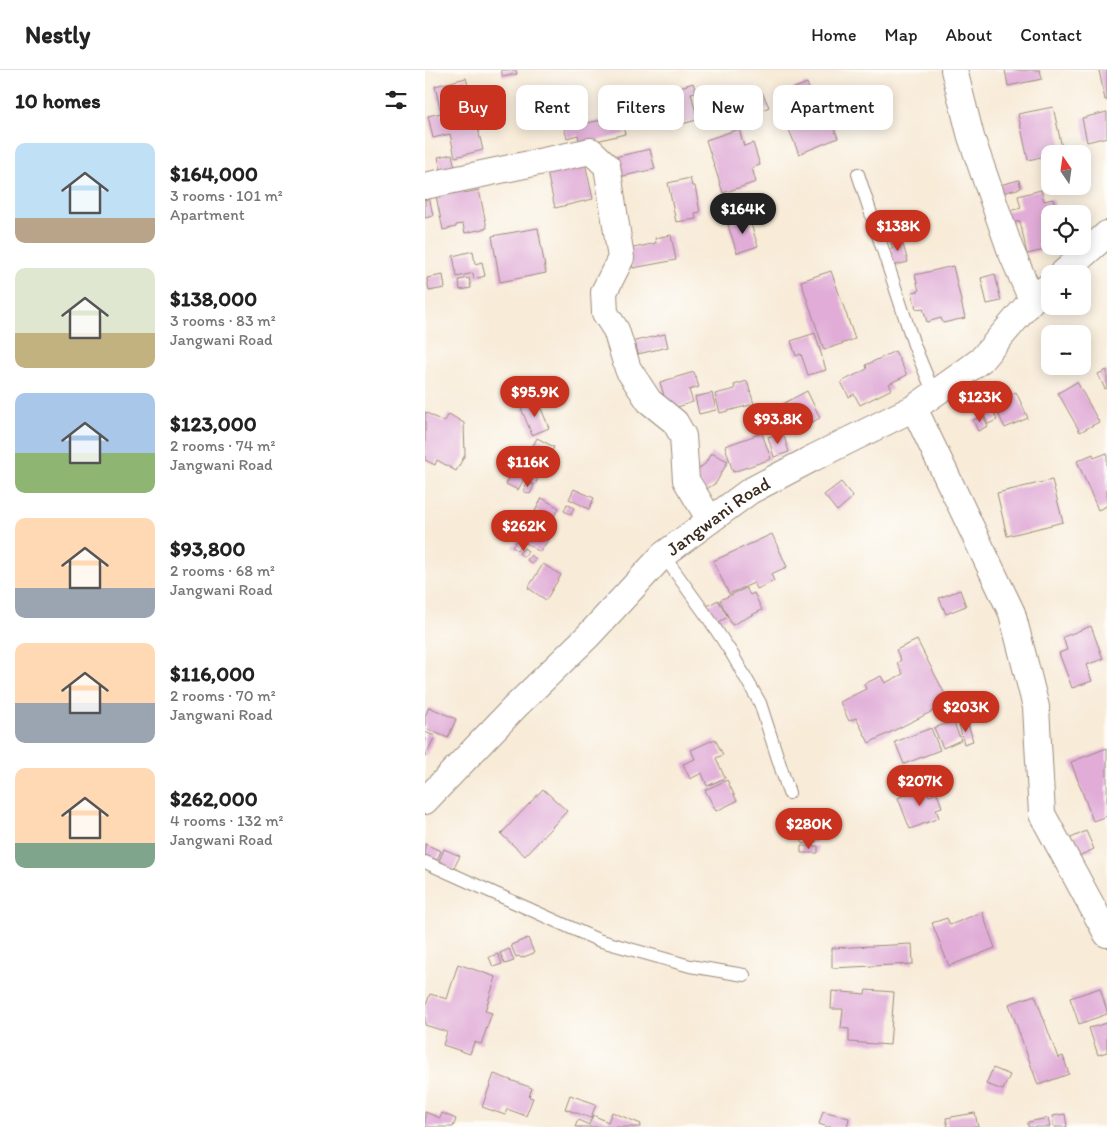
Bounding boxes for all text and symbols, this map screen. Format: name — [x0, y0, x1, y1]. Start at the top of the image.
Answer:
text: Nestly — [25, 20, 90, 49]
text: Home — [811, 24, 857, 46]
text: Map — [885, 24, 918, 46]
text: About — [946, 24, 992, 46]
text: Contact — [1020, 24, 1082, 46]
chip: Buy — [440, 85, 506, 130]
chip: Rent — [516, 85, 588, 130]
chip: Filters — [598, 85, 684, 130]
chip: New — [694, 85, 763, 130]
chip: Apartment — [773, 85, 893, 130]
icon: filters — [382, 86, 410, 114]
text: 10 homes — [15, 88, 101, 113]
north arrow — [1041, 145, 1091, 195]
map controls — [1041, 145, 1091, 375]
text: $164,000 — [170, 161, 258, 186]
icon: home — [55, 163, 115, 223]
text: 3 rooms · 101 m² — [170, 186, 283, 205]
pin: $164K — [708, 192, 778, 235]
text: $164K — [721, 199, 765, 218]
text: Apartment — [170, 205, 245, 224]
button: locate — [1041, 205, 1091, 255]
pin: $138K — [863, 210, 933, 252]
text: $138K — [876, 216, 920, 235]
button: + — [1041, 265, 1091, 315]
text: $138,000 — [170, 286, 257, 311]
icon: home — [55, 288, 115, 348]
text: 3 rooms · 83 m² — [170, 311, 276, 330]
button: − — [1041, 325, 1091, 375]
text: Jangwani Road — [170, 330, 273, 349]
pin: $95.9K — [494, 376, 576, 418]
pin: $123K — [945, 380, 1015, 423]
text: $95.9K — [511, 382, 559, 401]
text: $123K — [959, 387, 1001, 406]
pin: $93.8K — [737, 402, 819, 445]
text: $93.8K — [754, 409, 802, 428]
text: $123,000 — [170, 411, 257, 436]
icon: home — [55, 413, 115, 473]
text: 2 rooms · 74 m² — [170, 436, 275, 455]
pin: $116K — [493, 446, 563, 488]
text: $116K — [507, 452, 549, 471]
text: Jangwani Road — [170, 455, 273, 474]
street label: Jangwani Road — [662, 472, 774, 561]
pin: $262K — [489, 510, 559, 552]
text: $262K — [502, 516, 546, 535]
text: $93,800 — [170, 536, 245, 561]
icon: home — [55, 538, 115, 598]
text: 2 rooms · 68 m² — [170, 561, 275, 580]
text: Jangwani Road — [170, 580, 273, 599]
text: $116,000 — [170, 661, 255, 686]
icon: home — [55, 663, 115, 723]
text: 2 rooms · 70 m² — [170, 686, 276, 705]
pin: $203K — [931, 690, 1001, 733]
text: $203K — [943, 697, 989, 716]
text: Jangwani Road — [170, 705, 273, 724]
pin: $207K — [885, 764, 955, 807]
text: $207K — [898, 771, 942, 790]
text: $262,000 — [170, 786, 258, 811]
icon: home — [55, 788, 115, 848]
pin: $280K — [774, 808, 844, 850]
text: 4 rooms · 132 m² — [170, 811, 284, 830]
text: $280K — [786, 814, 832, 833]
text: Jangwani Road — [170, 830, 273, 849]

